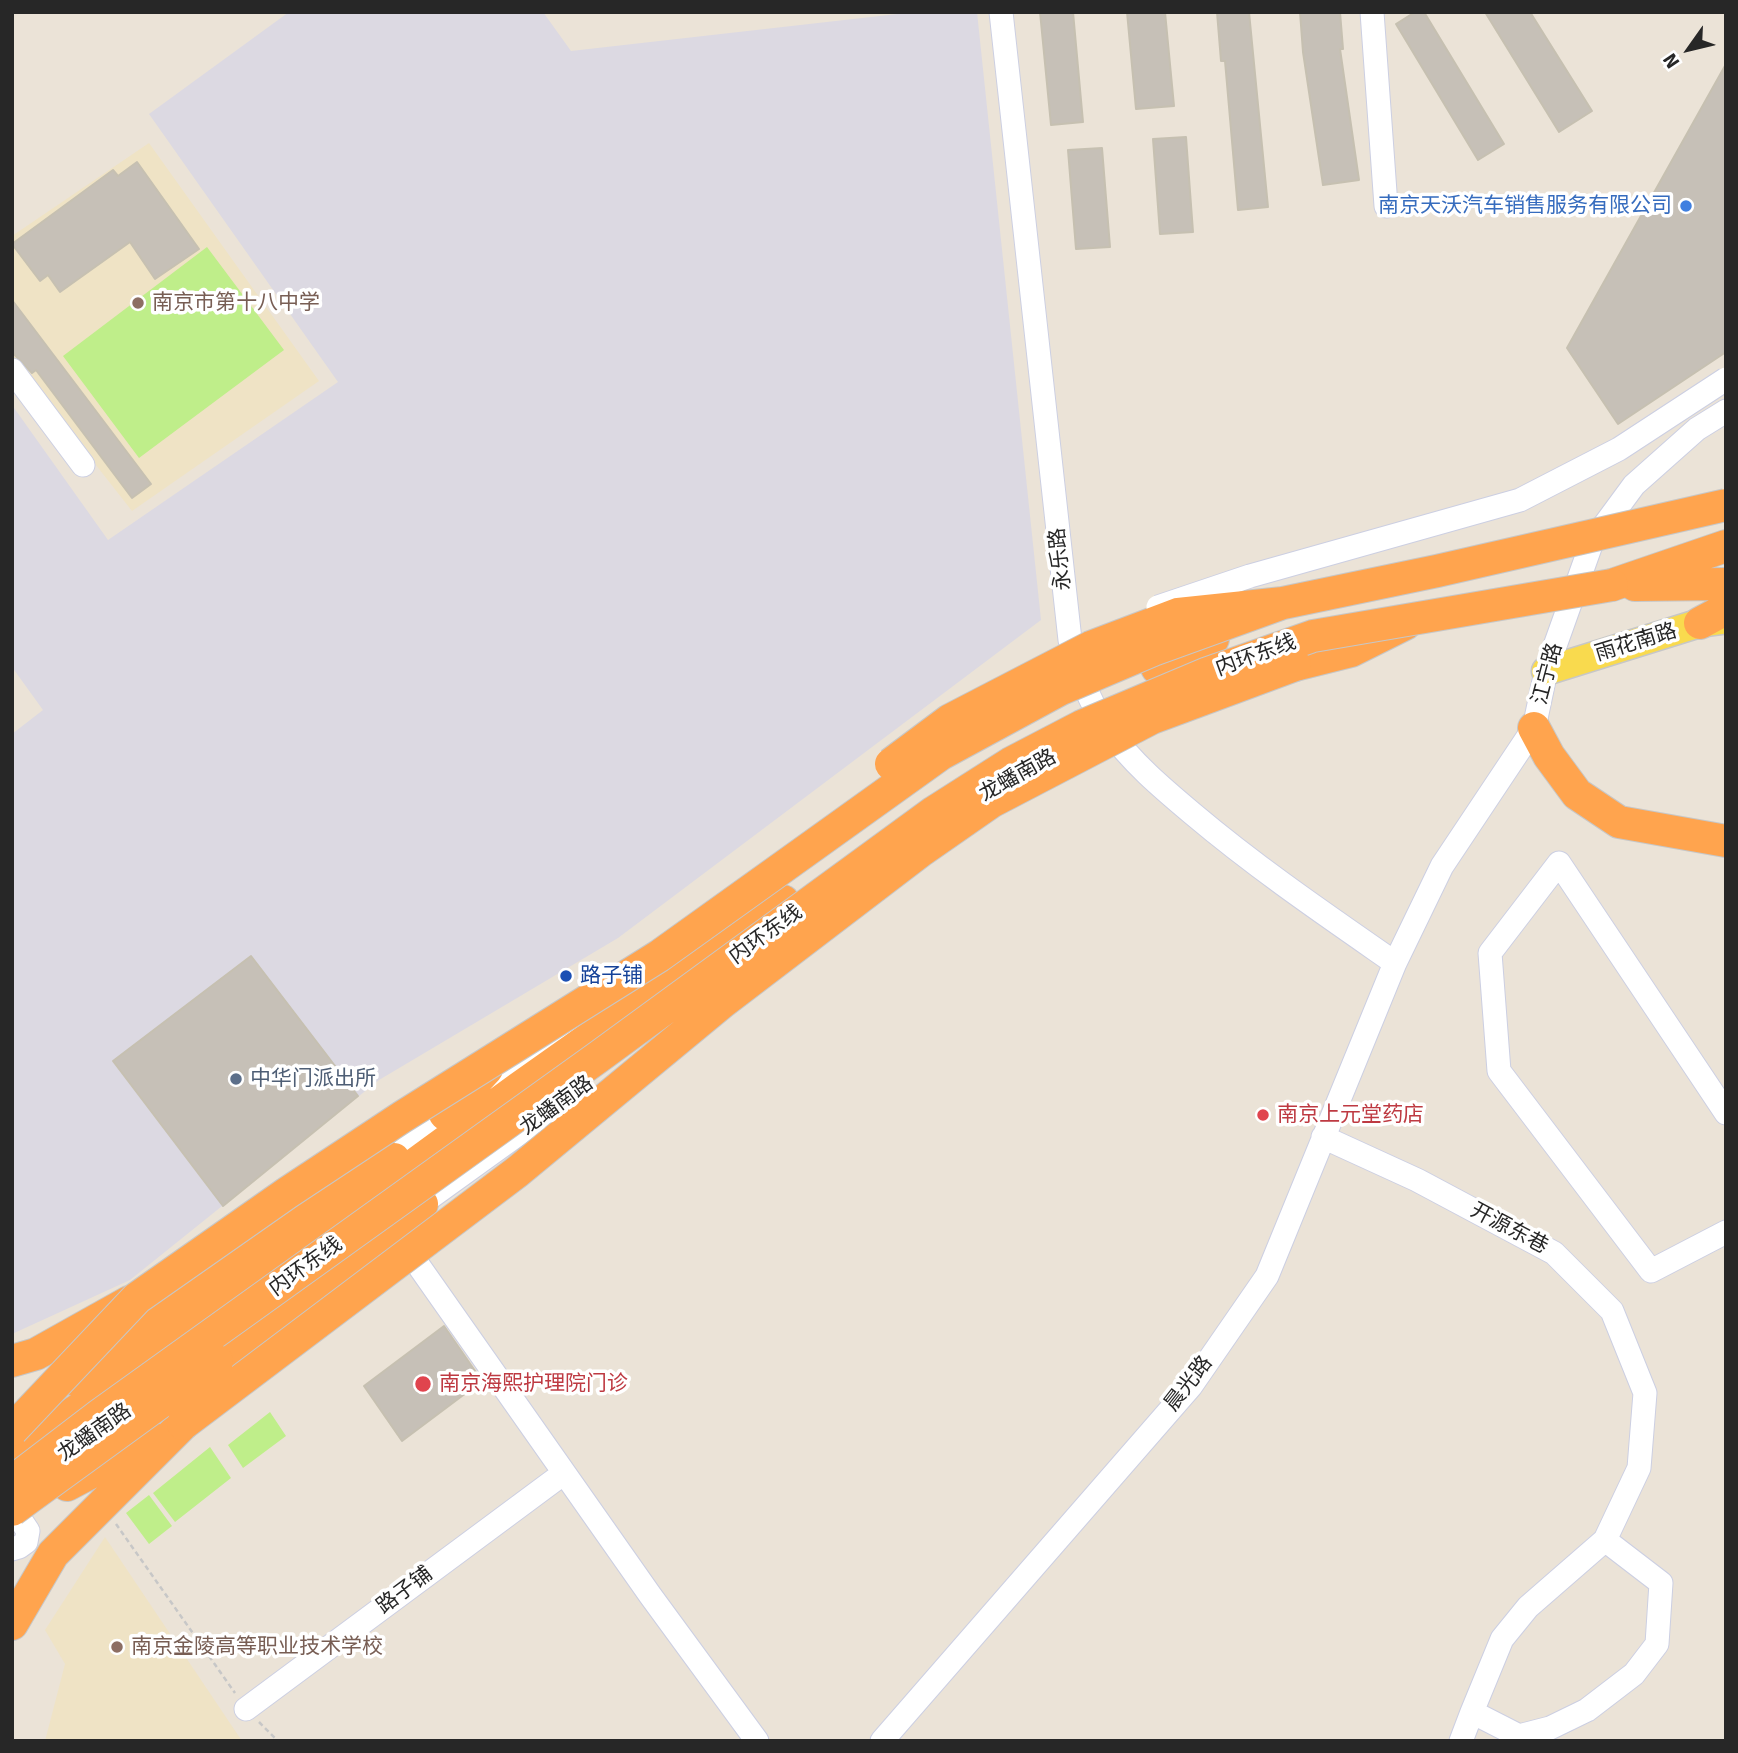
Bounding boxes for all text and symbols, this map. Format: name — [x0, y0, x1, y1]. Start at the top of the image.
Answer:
north arrow — [1654, 14, 1724, 84]
text: N — [1658, 49, 1685, 73]
place label: 南京天沃汽车销售服务有限公司 — [1378, 193, 1672, 219]
marker: 南京天沃汽车销售服务有限公司 — [1678, 198, 1694, 214]
place label: 南京市第十八中学 — [152, 290, 320, 316]
marker: 南京市第十八中学 — [130, 295, 146, 311]
street label: 永乐路 — [1045, 526, 1077, 592]
street label: 雨花南路 — [1592, 619, 1680, 667]
street label: 内环东线 — [1212, 630, 1300, 682]
street label: 江宁路 — [1528, 640, 1568, 708]
street label: 龙蟠南路 — [975, 745, 1061, 807]
street label: 内环东线 — [725, 900, 807, 970]
place label: 路子铺 — [580, 963, 643, 989]
marker: 路子铺 — [558, 968, 574, 984]
place label: 中华门派出所 — [250, 1066, 376, 1092]
marker: 中华门派出所 — [228, 1071, 244, 1087]
street label: 龙蟠南路 — [516, 1071, 598, 1141]
place label: 南京上元堂药店 — [1277, 1102, 1424, 1128]
marker: 南京上元堂药店 — [1255, 1107, 1271, 1123]
street label: 开源东巷 — [1466, 1198, 1552, 1260]
street label: 内环东线 — [265, 1232, 347, 1302]
street label: 晨光路 — [1160, 1351, 1218, 1417]
place label: 南京海熙护理院门诊 — [439, 1371, 628, 1397]
marker: 南京海熙护理院门诊 — [413, 1374, 433, 1394]
street label: 龙蟠南路 — [53, 1399, 137, 1467]
street label: 路子铺 — [372, 1562, 438, 1620]
place label: 南京金陵高等职业技术学校 — [131, 1634, 383, 1660]
marker: 南京金陵高等职业技术学校 — [109, 1639, 125, 1655]

